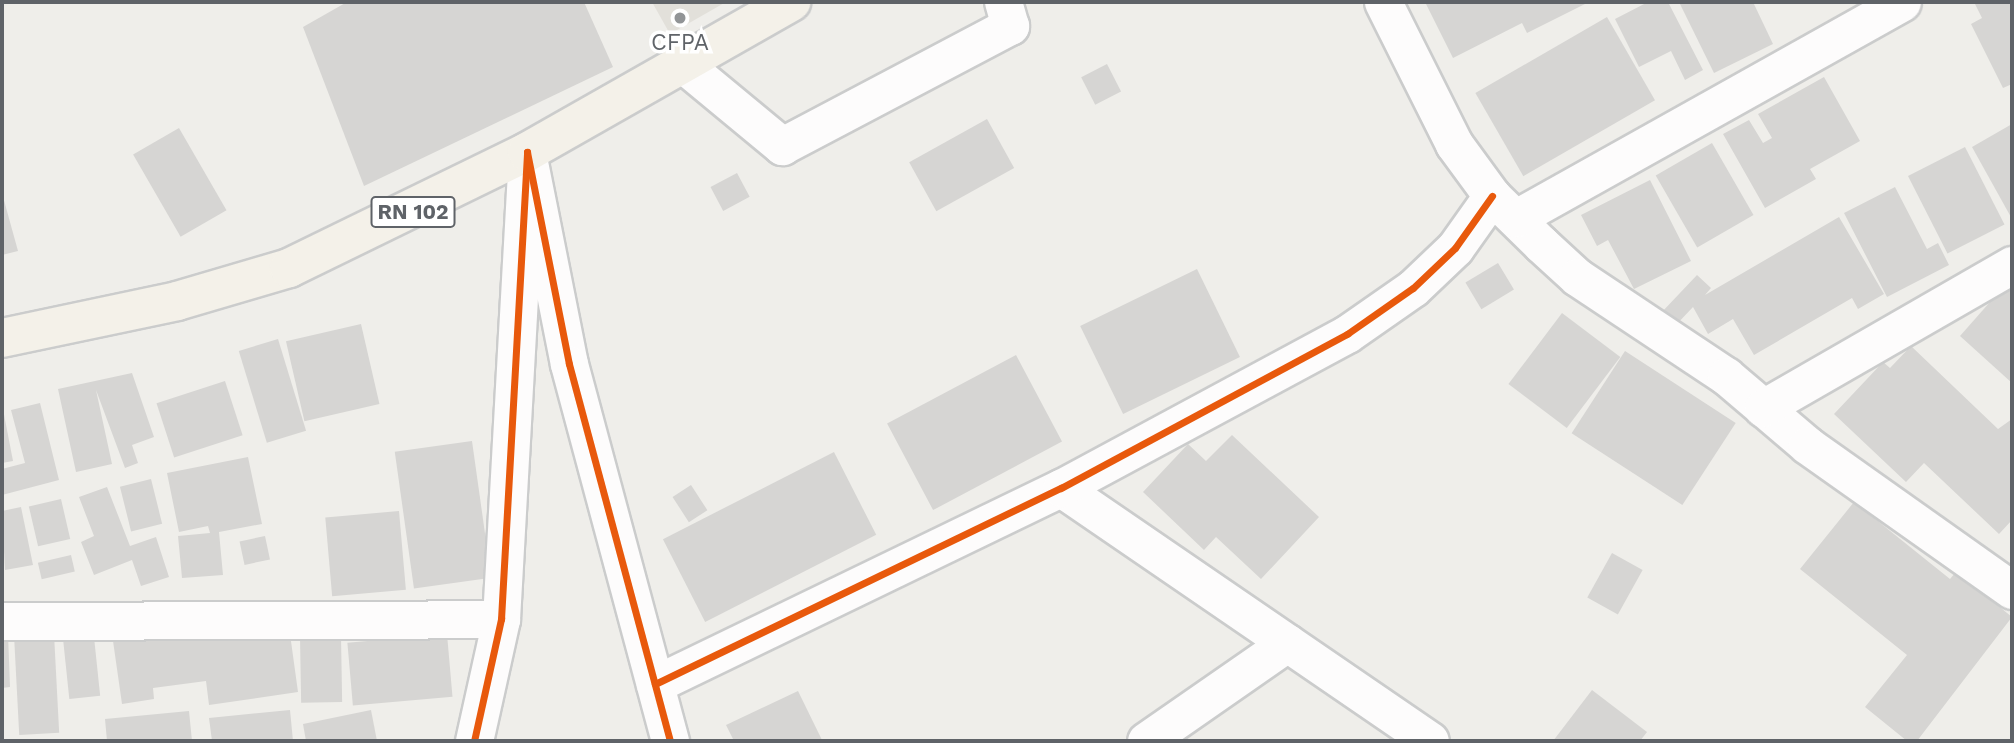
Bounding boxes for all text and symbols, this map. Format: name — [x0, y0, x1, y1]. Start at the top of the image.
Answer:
marker: CFPA — [672, 10, 688, 26]
place label: CFPA — [651, 29, 709, 57]
road number: RN 102 — [369, 194, 457, 230]

